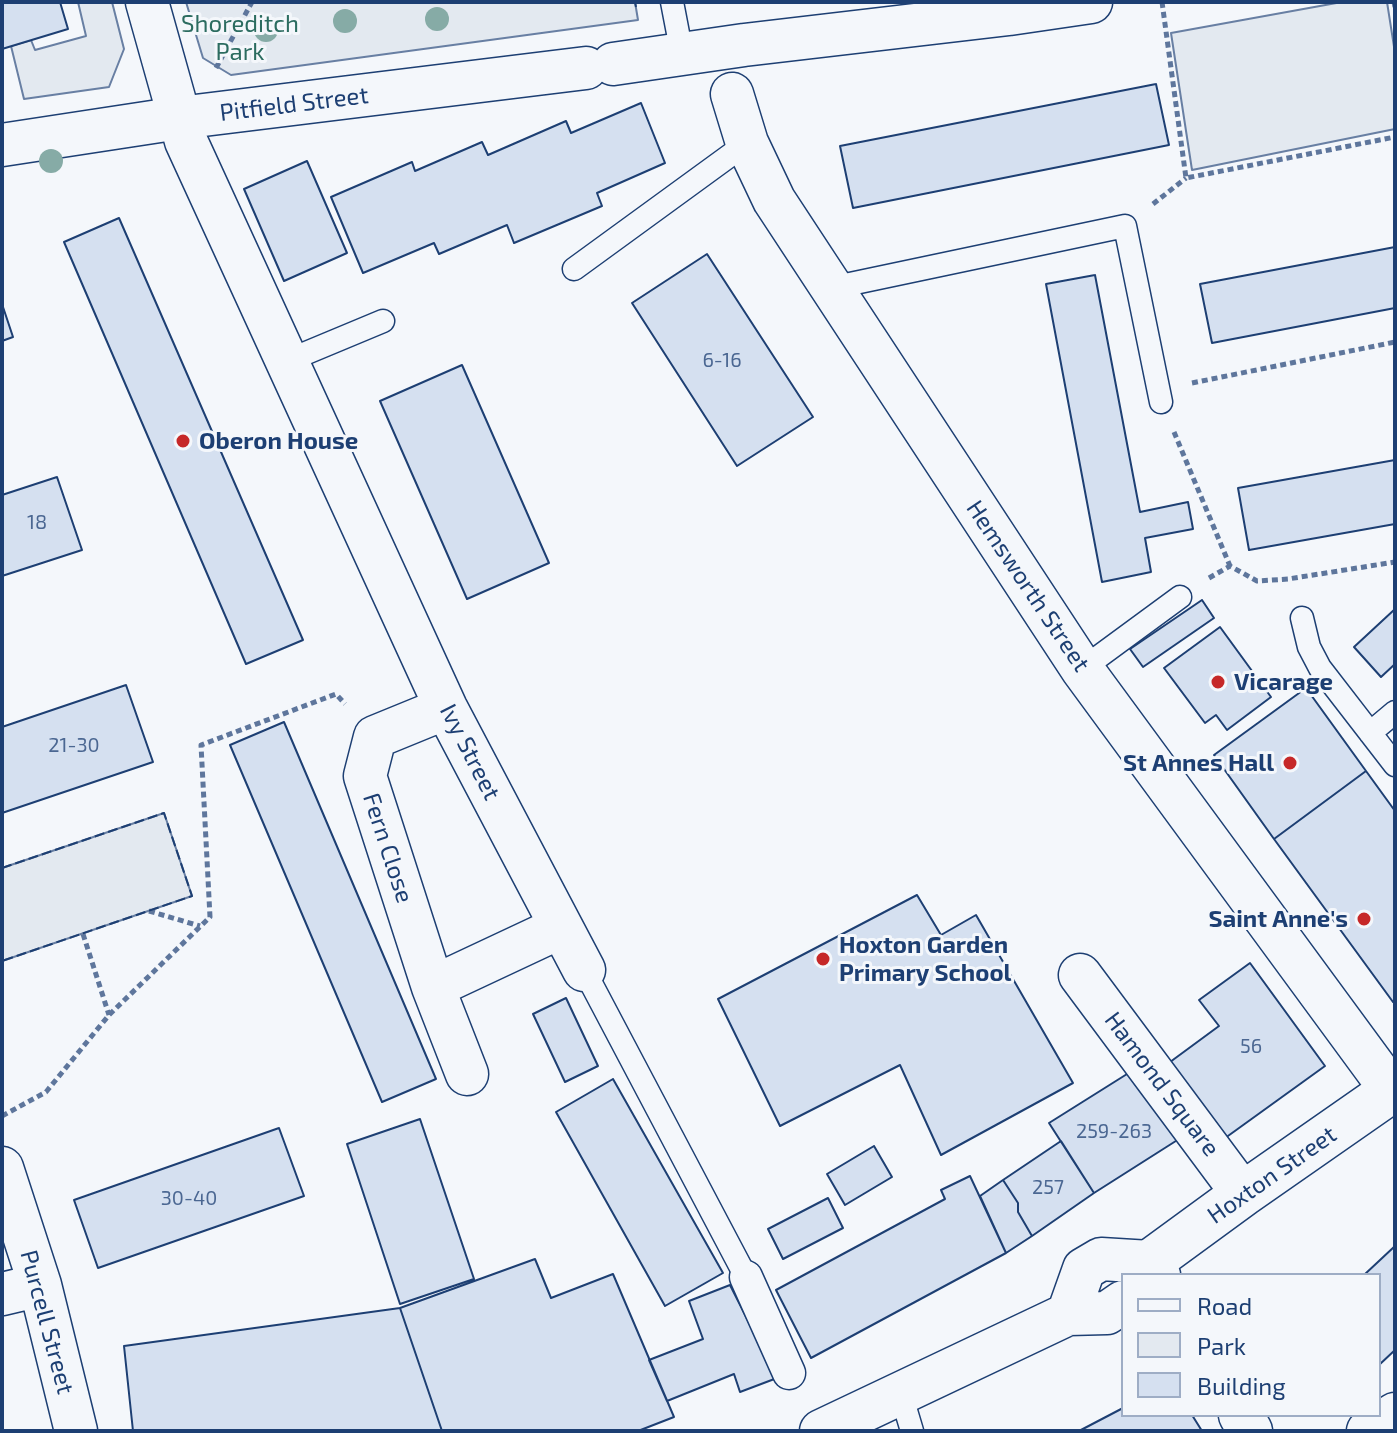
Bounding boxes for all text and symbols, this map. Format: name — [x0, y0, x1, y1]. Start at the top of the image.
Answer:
park label: Shoreditch Park — [181, 10, 299, 66]
street label: Pitfield Street — [218, 81, 370, 127]
house number: 6-16 — [702, 348, 742, 372]
place label: Oberon House — [199, 427, 358, 455]
marker: Oberon House — [174, 432, 192, 450]
street label: Hemsworth Street — [960, 495, 1096, 677]
house number: 18 — [27, 510, 47, 534]
place label: Vicarage — [1234, 668, 1333, 696]
marker: Vicarage — [1209, 673, 1227, 691]
street label: Ivy Street — [434, 699, 506, 805]
house number: 21-30 — [48, 733, 100, 757]
place label: St Annes Hall — [1123, 749, 1274, 777]
marker: St Annes Hall — [1281, 754, 1299, 772]
street label: Fern Close — [357, 789, 419, 907]
place label: Saint Anne's — [1209, 905, 1348, 933]
marker: Saint Anne's — [1355, 910, 1373, 928]
place label: Hoxton Garden Primary School — [839, 931, 1011, 987]
marker: Hoxton Garden Primary School — [814, 950, 832, 968]
street label: Hamond Square — [1098, 1006, 1226, 1162]
house number: 56 — [1240, 1034, 1262, 1058]
house number: 259-263 — [1076, 1119, 1152, 1143]
street label: Hoxton Street — [1202, 1120, 1342, 1230]
house number: 257 — [1032, 1175, 1064, 1199]
house number: 30-40 — [161, 1186, 217, 1210]
street label: Purcell Street — [14, 1247, 80, 1397]
legend — [1121, 1273, 1381, 1417]
text: Road — [1197, 1291, 1252, 1320]
text: Park — [1197, 1331, 1246, 1360]
text: Building — [1197, 1371, 1286, 1400]

